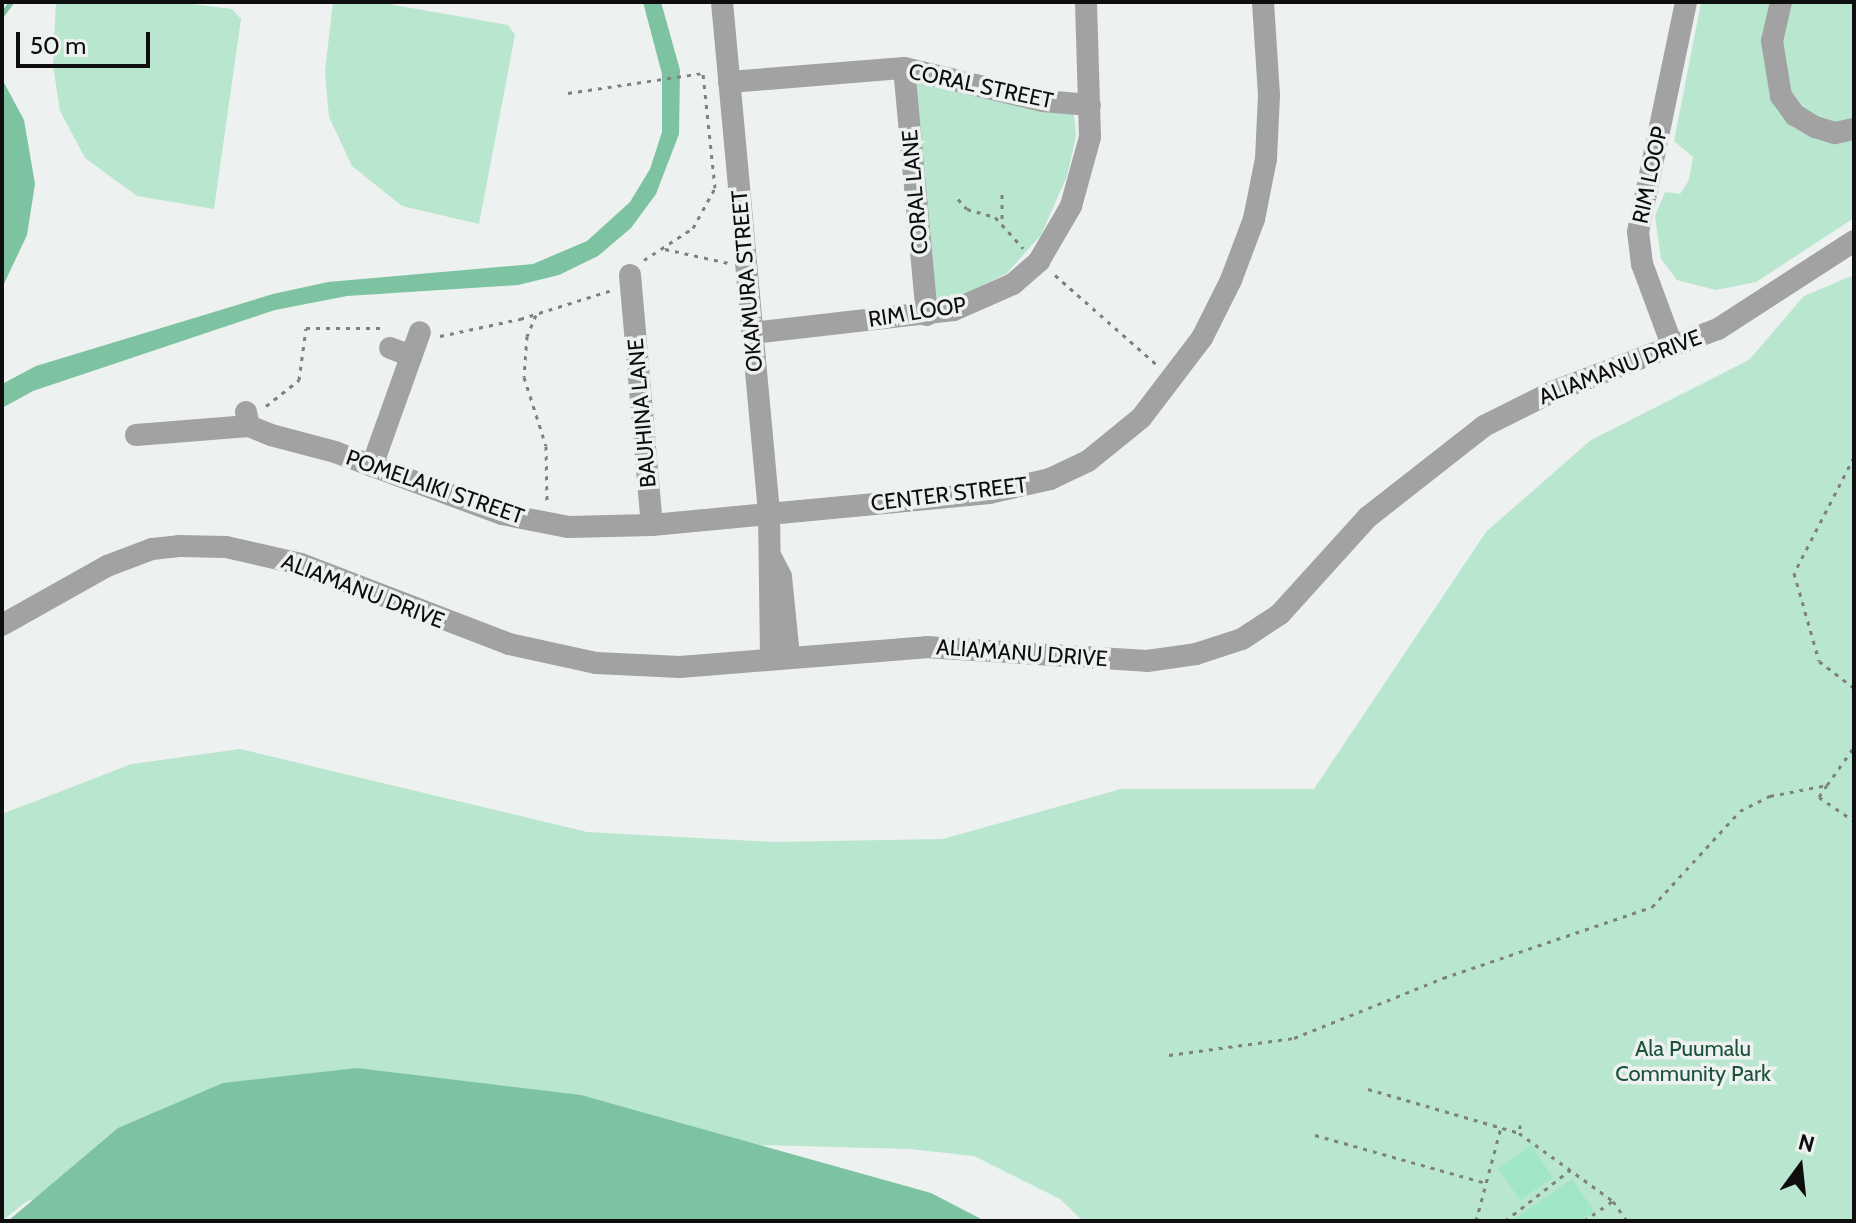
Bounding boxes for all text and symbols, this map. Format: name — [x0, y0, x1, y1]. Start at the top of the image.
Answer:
scale bar — [20, 16, 154, 66]
text: 50 m — [30, 31, 86, 60]
street label: CORAL STREET — [906, 58, 1056, 114]
street label: RIM LOOP — [1627, 124, 1673, 226]
street label: CORAL LANE — [896, 128, 934, 256]
street label: OKAMURA STREET — [726, 189, 768, 373]
street label: RIM LOOP — [866, 291, 968, 333]
street label: ALIAMANU DRIVE — [1535, 324, 1705, 410]
street label: BAUHINA LANE — [622, 337, 662, 489]
street label: POMELAIKI STREET — [343, 444, 527, 530]
street label: CENTER STREET — [869, 471, 1029, 517]
street label: ALIAMANU DRIVE — [278, 548, 448, 634]
street label: ALIAMANU DRIVE — [935, 634, 1109, 672]
park label: Ala Puumalu Community Park — [1615, 1035, 1771, 1086]
north arrow — [1760, 1127, 1840, 1207]
text: N — [1795, 1128, 1817, 1158]

